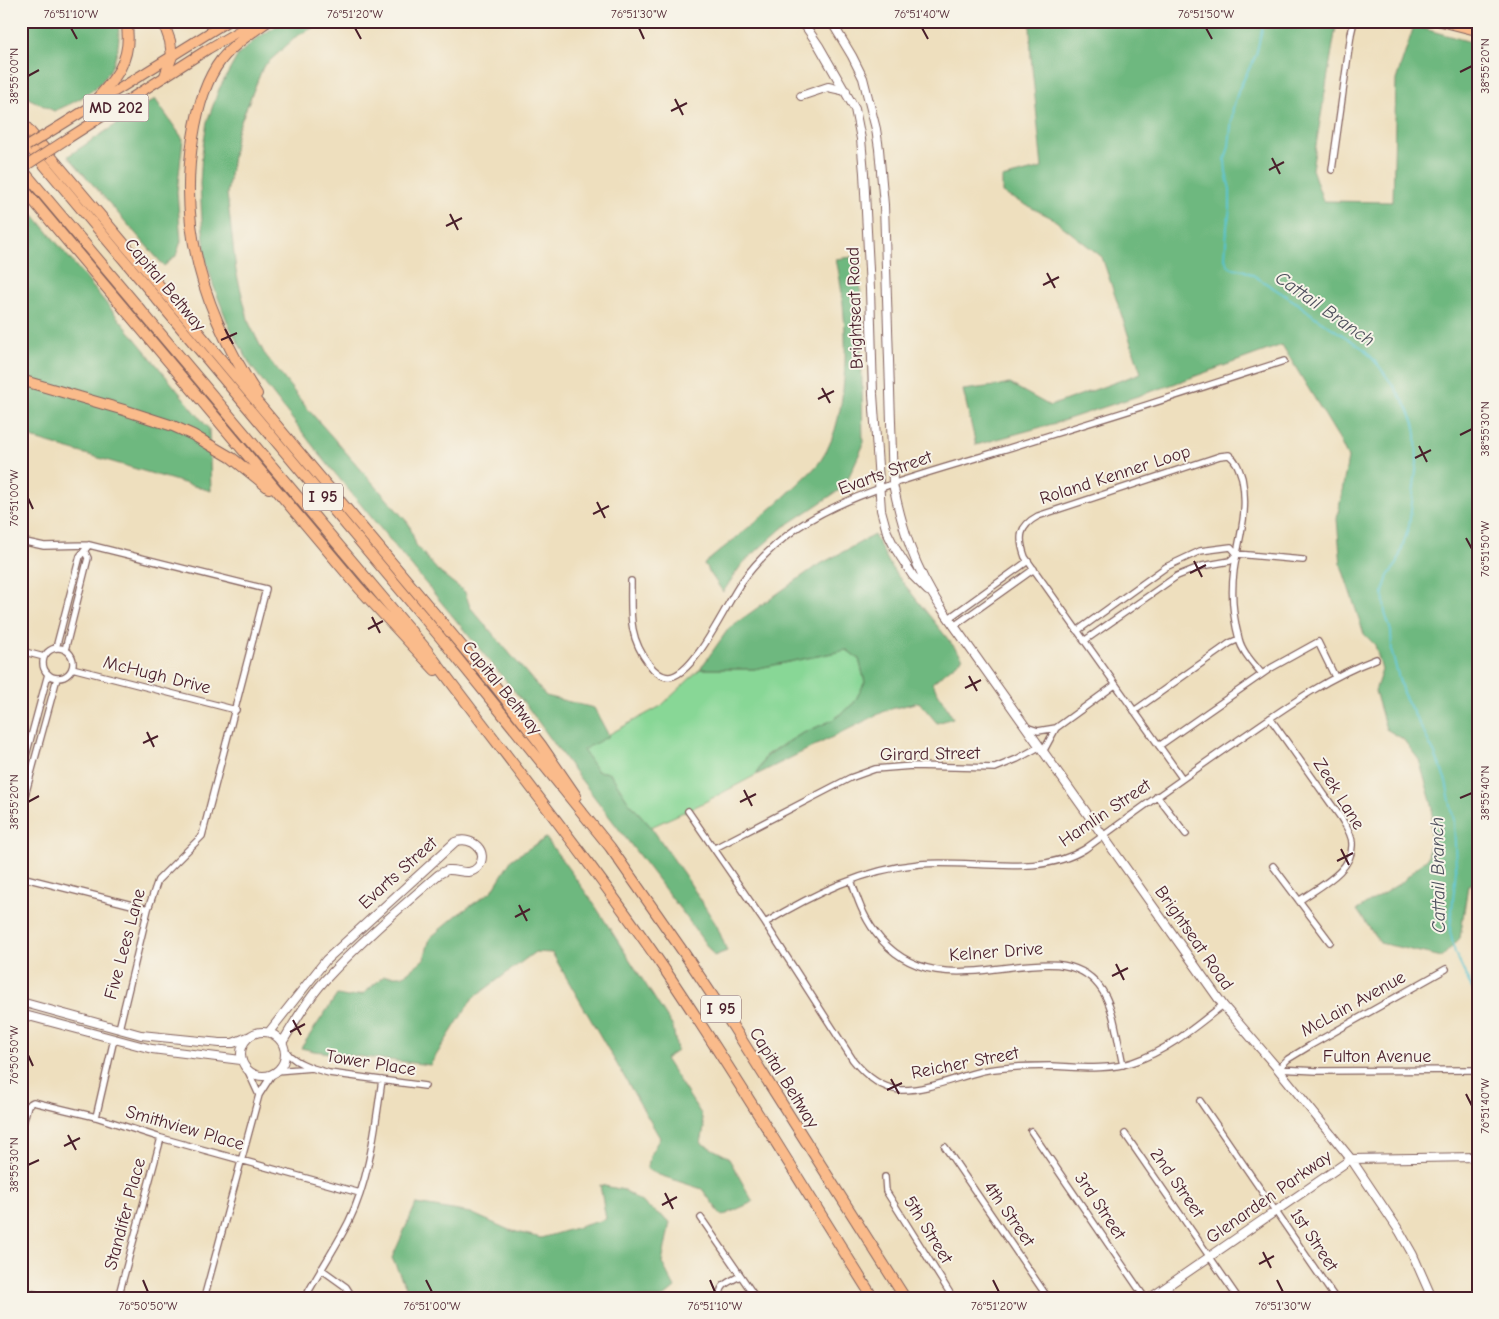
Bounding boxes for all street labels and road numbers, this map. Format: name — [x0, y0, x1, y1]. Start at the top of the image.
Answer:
road number: MD 202 — [84, 95, 148, 122]
street label: Capital Beltway — [120, 234, 211, 336]
street label: Brightseat Road — [842, 246, 868, 370]
street label: Roland Kenner Loop — [1037, 441, 1193, 509]
street label: Evarts Street — [835, 446, 936, 500]
road number: I 95 — [303, 484, 343, 511]
street label: Capital Beltway — [458, 637, 547, 740]
street label: McHugh Drive — [101, 652, 213, 698]
street label: Girard Street — [880, 743, 981, 765]
street label: Zeek Lane — [1309, 754, 1369, 834]
street label: Hamlin Street — [1055, 774, 1156, 851]
street label: Evarts Street — [354, 832, 442, 914]
street label: Brightseat Road — [1150, 882, 1238, 994]
street label: Five Lees Lane — [100, 886, 150, 1002]
street label: Kelner Drive — [948, 938, 1044, 966]
street label: McLain Avenue — [1297, 967, 1409, 1041]
road number: I 95 — [701, 996, 741, 1022]
street label: Capital Beltway — [745, 1024, 824, 1133]
street label: Reicher Street — [909, 1042, 1021, 1084]
street label: Tower Place — [325, 1046, 417, 1080]
street label: Fulton Avenue — [1323, 1046, 1431, 1067]
street label: Smithview Place — [123, 1101, 247, 1155]
street label: 2nd Street — [1145, 1144, 1209, 1222]
street label: Glenarden Parkway — [1202, 1145, 1337, 1248]
street label: Standifer Place — [100, 1156, 150, 1272]
street label: 3rd Street — [1070, 1168, 1131, 1244]
street label: 4th Street — [979, 1177, 1039, 1251]
street label: 5th Street — [899, 1192, 957, 1268]
street label: 1st Street — [1285, 1205, 1343, 1276]

